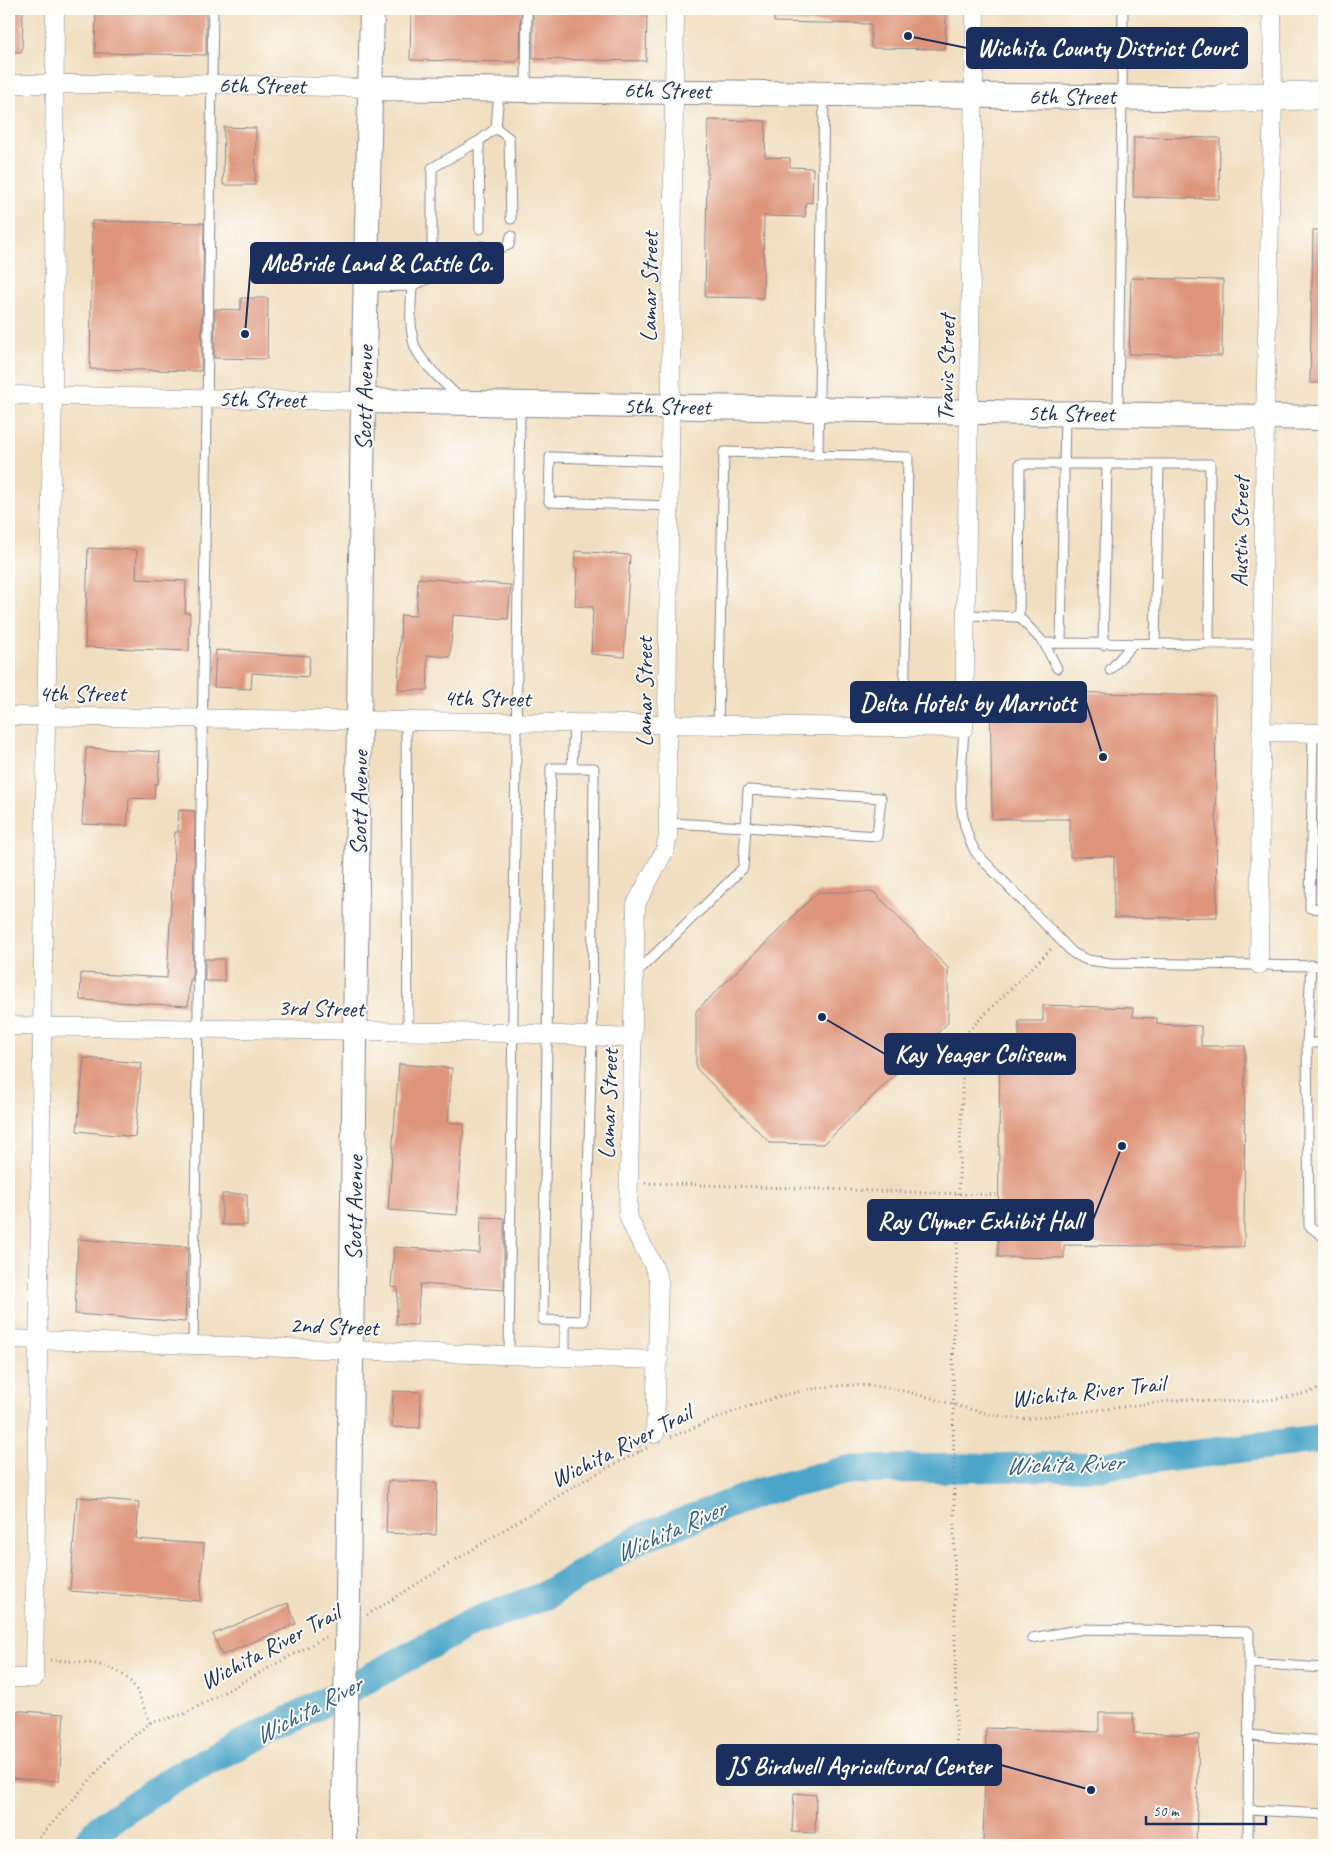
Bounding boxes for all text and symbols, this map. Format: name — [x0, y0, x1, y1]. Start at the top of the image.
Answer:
callout: Wichita County District Court — [967, 28, 1247, 68]
text: Wichita County District Court — [977, 32, 1240, 64]
street label: 6th Street — [218, 69, 308, 101]
street label: 6th Street — [623, 74, 713, 106]
street label: 6th Street — [1028, 81, 1118, 111]
street label: Lamar Street — [633, 230, 665, 342]
callout: McBride Land & Cattle Co. — [251, 243, 503, 283]
text: McBride Land & Cattle Co. — [261, 247, 494, 279]
street label: Travis Street — [930, 311, 962, 422]
street label: Scott Avenue — [348, 343, 380, 451]
street label: 5th Street — [218, 383, 308, 415]
street label: 5th Street — [623, 390, 713, 422]
street label: 5th Street — [1027, 397, 1117, 429]
street label: Austin Street — [1224, 474, 1256, 587]
street label: Lamar Street — [629, 635, 659, 747]
street label: 4th Street — [38, 678, 128, 708]
street label: 4th Street — [443, 682, 533, 714]
callout: Delta Hotels by Marriott — [851, 682, 1086, 722]
text: Delta Hotels by Marriott — [860, 687, 1079, 719]
street label: Scott Avenue — [343, 748, 375, 856]
street label: 3rd Street — [278, 992, 367, 1024]
callout: Kay Yeager Coliseum — [885, 1034, 1075, 1074]
text: Kay Yeager Coliseum — [895, 1038, 1067, 1070]
street label: Lamar Street — [591, 1046, 625, 1160]
street label: Scott Avenue — [338, 1153, 370, 1261]
callout: Ray Clymer Exhibit Hall — [868, 1200, 1093, 1240]
text: Ray Clymer Exhibit Hall — [878, 1205, 1087, 1237]
street label: 2nd Street — [289, 1309, 381, 1343]
street label: Wichita River Trail — [1010, 1368, 1170, 1414]
street label: Wichita River Trail — [546, 1396, 700, 1494]
water label: Wichita River — [1005, 1446, 1127, 1482]
water label: Wichita River — [610, 1491, 733, 1569]
street label: Wichita River Trail — [195, 1596, 349, 1696]
water label: Wichita River — [249, 1667, 371, 1752]
callout: JS Birdwell Agricultural Center — [717, 1745, 1001, 1785]
text: JS Birdwell Agricultural Center — [725, 1750, 994, 1782]
scale bar — [1146, 1794, 1266, 1826]
text: 50 m — [1153, 1802, 1180, 1821]

